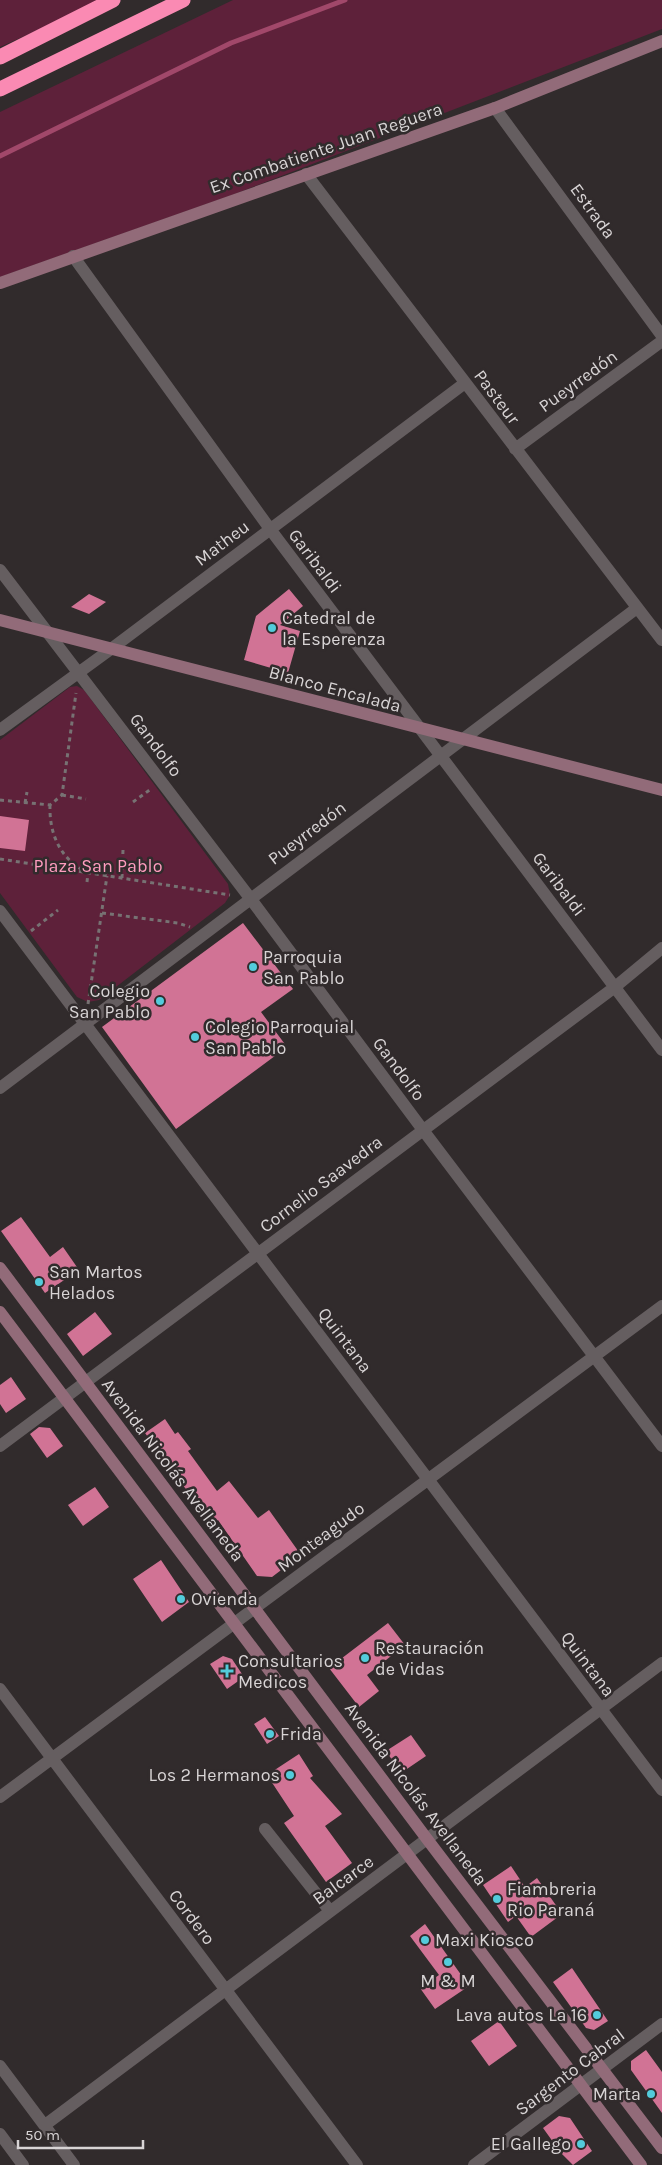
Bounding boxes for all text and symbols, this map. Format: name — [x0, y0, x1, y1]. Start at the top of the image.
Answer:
street label: Ex Combatiente Juan Reguera — [207, 98, 445, 198]
street label: Estrada — [565, 179, 621, 243]
street label: Pueyrredón — [534, 345, 622, 417]
street label: Pasteur — [469, 365, 525, 429]
street label: Matheu — [190, 515, 254, 571]
street label: Garibaldi — [284, 524, 346, 598]
place label: Catedral de la Esperenza — [282, 607, 386, 650]
marker: Catedral de la Esperenza — [266, 622, 278, 634]
street label: Blanco Encalada — [266, 661, 404, 717]
street label: Gandolfo — [125, 709, 187, 781]
street label: Pueyrredón — [264, 796, 350, 870]
street label: Garibaldi — [528, 847, 590, 921]
park label: Plaza San Pablo — [34, 855, 162, 877]
place label: Parroquia San Pablo — [263, 946, 344, 989]
marker: Parroquia San Pablo — [247, 961, 259, 973]
place label: Colegio San Pablo — [69, 980, 150, 1023]
marker: Colegio San Pablo — [154, 995, 166, 1007]
place label: Colegio Parroquial San Pablo — [205, 1016, 354, 1059]
marker: Colegio Parroquial San Pablo — [189, 1031, 201, 1043]
street label: Gandolfo — [368, 1033, 430, 1105]
street label: Cornelio Saavedra — [255, 1131, 387, 1237]
place label: San Martos Helados — [49, 1261, 143, 1304]
marker: San Martos Helados — [33, 1276, 45, 1288]
street label: Quintana — [313, 1303, 377, 1377]
street label: Avenida Nicolás Avellaneda — [97, 1374, 249, 1566]
street label: Monteagudo — [273, 1497, 369, 1577]
place label: Ovienda — [191, 1588, 258, 1610]
marker: Ovienda — [175, 1593, 187, 1605]
street label: Quintana — [556, 1627, 620, 1701]
place label: Restauración de Vidas — [375, 1637, 484, 1680]
place label: Consultarios Medicos — [238, 1650, 343, 1693]
marker: Restauración de Vidas — [359, 1652, 371, 1664]
marker: Consultarios Medicos — [220, 1664, 234, 1678]
street label: Avenida Nicolás Avellaneda — [340, 1698, 492, 1890]
place label: Frida — [280, 1723, 322, 1745]
marker: Frida — [264, 1728, 276, 1740]
place label: Los 2 Hermanos — [149, 1764, 280, 1786]
marker: Los 2 Hermanos — [284, 1769, 296, 1781]
street label: Balcarce — [308, 1850, 378, 1910]
place label: Fiambreria Rio Paraná — [507, 1878, 597, 1921]
street label: Cordero — [164, 1885, 220, 1949]
marker: Fiambreria Rio Paraná — [491, 1893, 503, 1905]
place label: Maxi Kiosco — [435, 1929, 534, 1951]
marker: Maxi Kiosco — [419, 1934, 431, 1946]
marker: M & M — [442, 1956, 454, 1968]
place label: M & M — [420, 1970, 476, 1992]
place label: Lava autos La 16 — [455, 2004, 587, 2026]
marker: Lava autos La 16 — [591, 2009, 603, 2021]
street label: Sargento Cabral — [511, 2024, 629, 2120]
place label: Marta — [593, 2083, 641, 2105]
marker: Marta — [645, 2088, 657, 2100]
scale bar — [18, 2118, 142, 2150]
text: 50 m — [25, 2126, 60, 2144]
place label: El Gallego — [491, 2133, 571, 2155]
marker: El Gallego — [575, 2138, 587, 2150]

